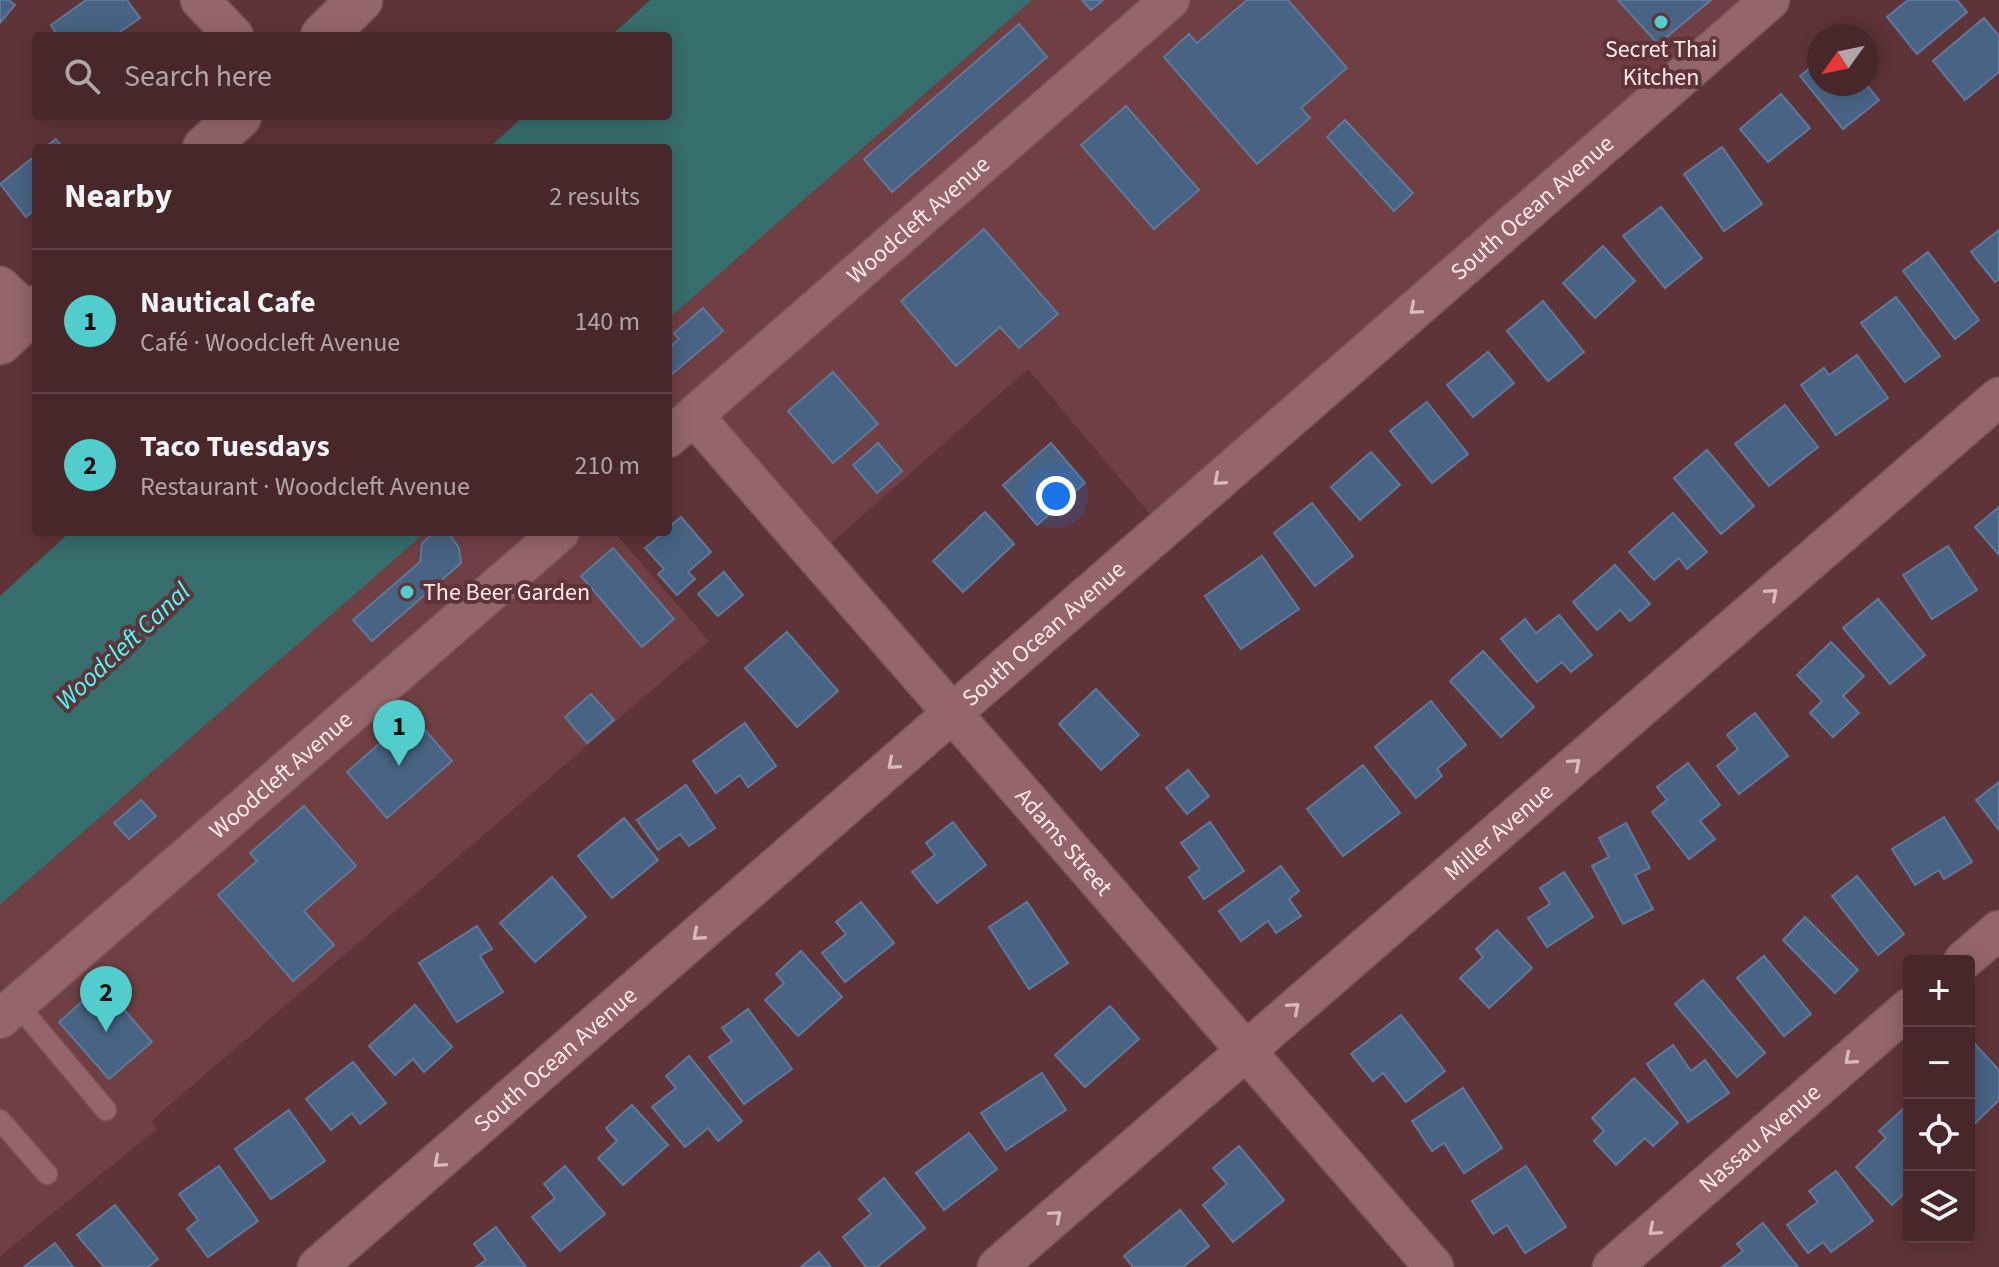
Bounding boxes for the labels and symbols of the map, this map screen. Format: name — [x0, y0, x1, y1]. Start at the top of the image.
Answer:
marker: Secret Thai Kitchen — [1652, 13, 1670, 31]
north arrow — [1807, 24, 1879, 96]
place label: Secret Thai Kitchen — [1605, 32, 1717, 95]
street label: South Ocean Avenue — [1442, 126, 1621, 289]
street label: Woodcleft Avenue — [839, 147, 998, 292]
one-way arrow — [1410, 299, 1425, 314]
one-way arrow — [1214, 470, 1229, 484]
your location — [1036, 476, 1076, 516]
street label: South Ocean Avenue — [954, 552, 1133, 715]
water label: Woodcleft Canal — [47, 573, 199, 718]
place label: The Beer Garden — [423, 575, 590, 610]
marker: The Beer Garden — [398, 583, 416, 601]
one-way arrow — [1762, 589, 1777, 604]
pin: 1 — [373, 700, 425, 766]
street label: Woodcleft Avenue — [201, 703, 360, 847]
one-way arrow — [888, 754, 903, 769]
one-way arrow — [1566, 759, 1581, 774]
street label: Miller Avenue — [1436, 774, 1561, 889]
street label: Adams Street — [1007, 780, 1121, 903]
one-way arrow — [692, 926, 707, 940]
pin: 2 — [80, 966, 132, 1032]
street label: South Ocean Avenue — [466, 978, 645, 1141]
one-way arrow — [1285, 1003, 1300, 1018]
one-way arrow — [1845, 1050, 1860, 1064]
street label: Nassau Avenue — [1691, 1075, 1828, 1201]
one-way arrow — [434, 1152, 449, 1167]
one-way arrow — [1047, 1211, 1062, 1226]
one-way arrow — [1649, 1220, 1664, 1235]

